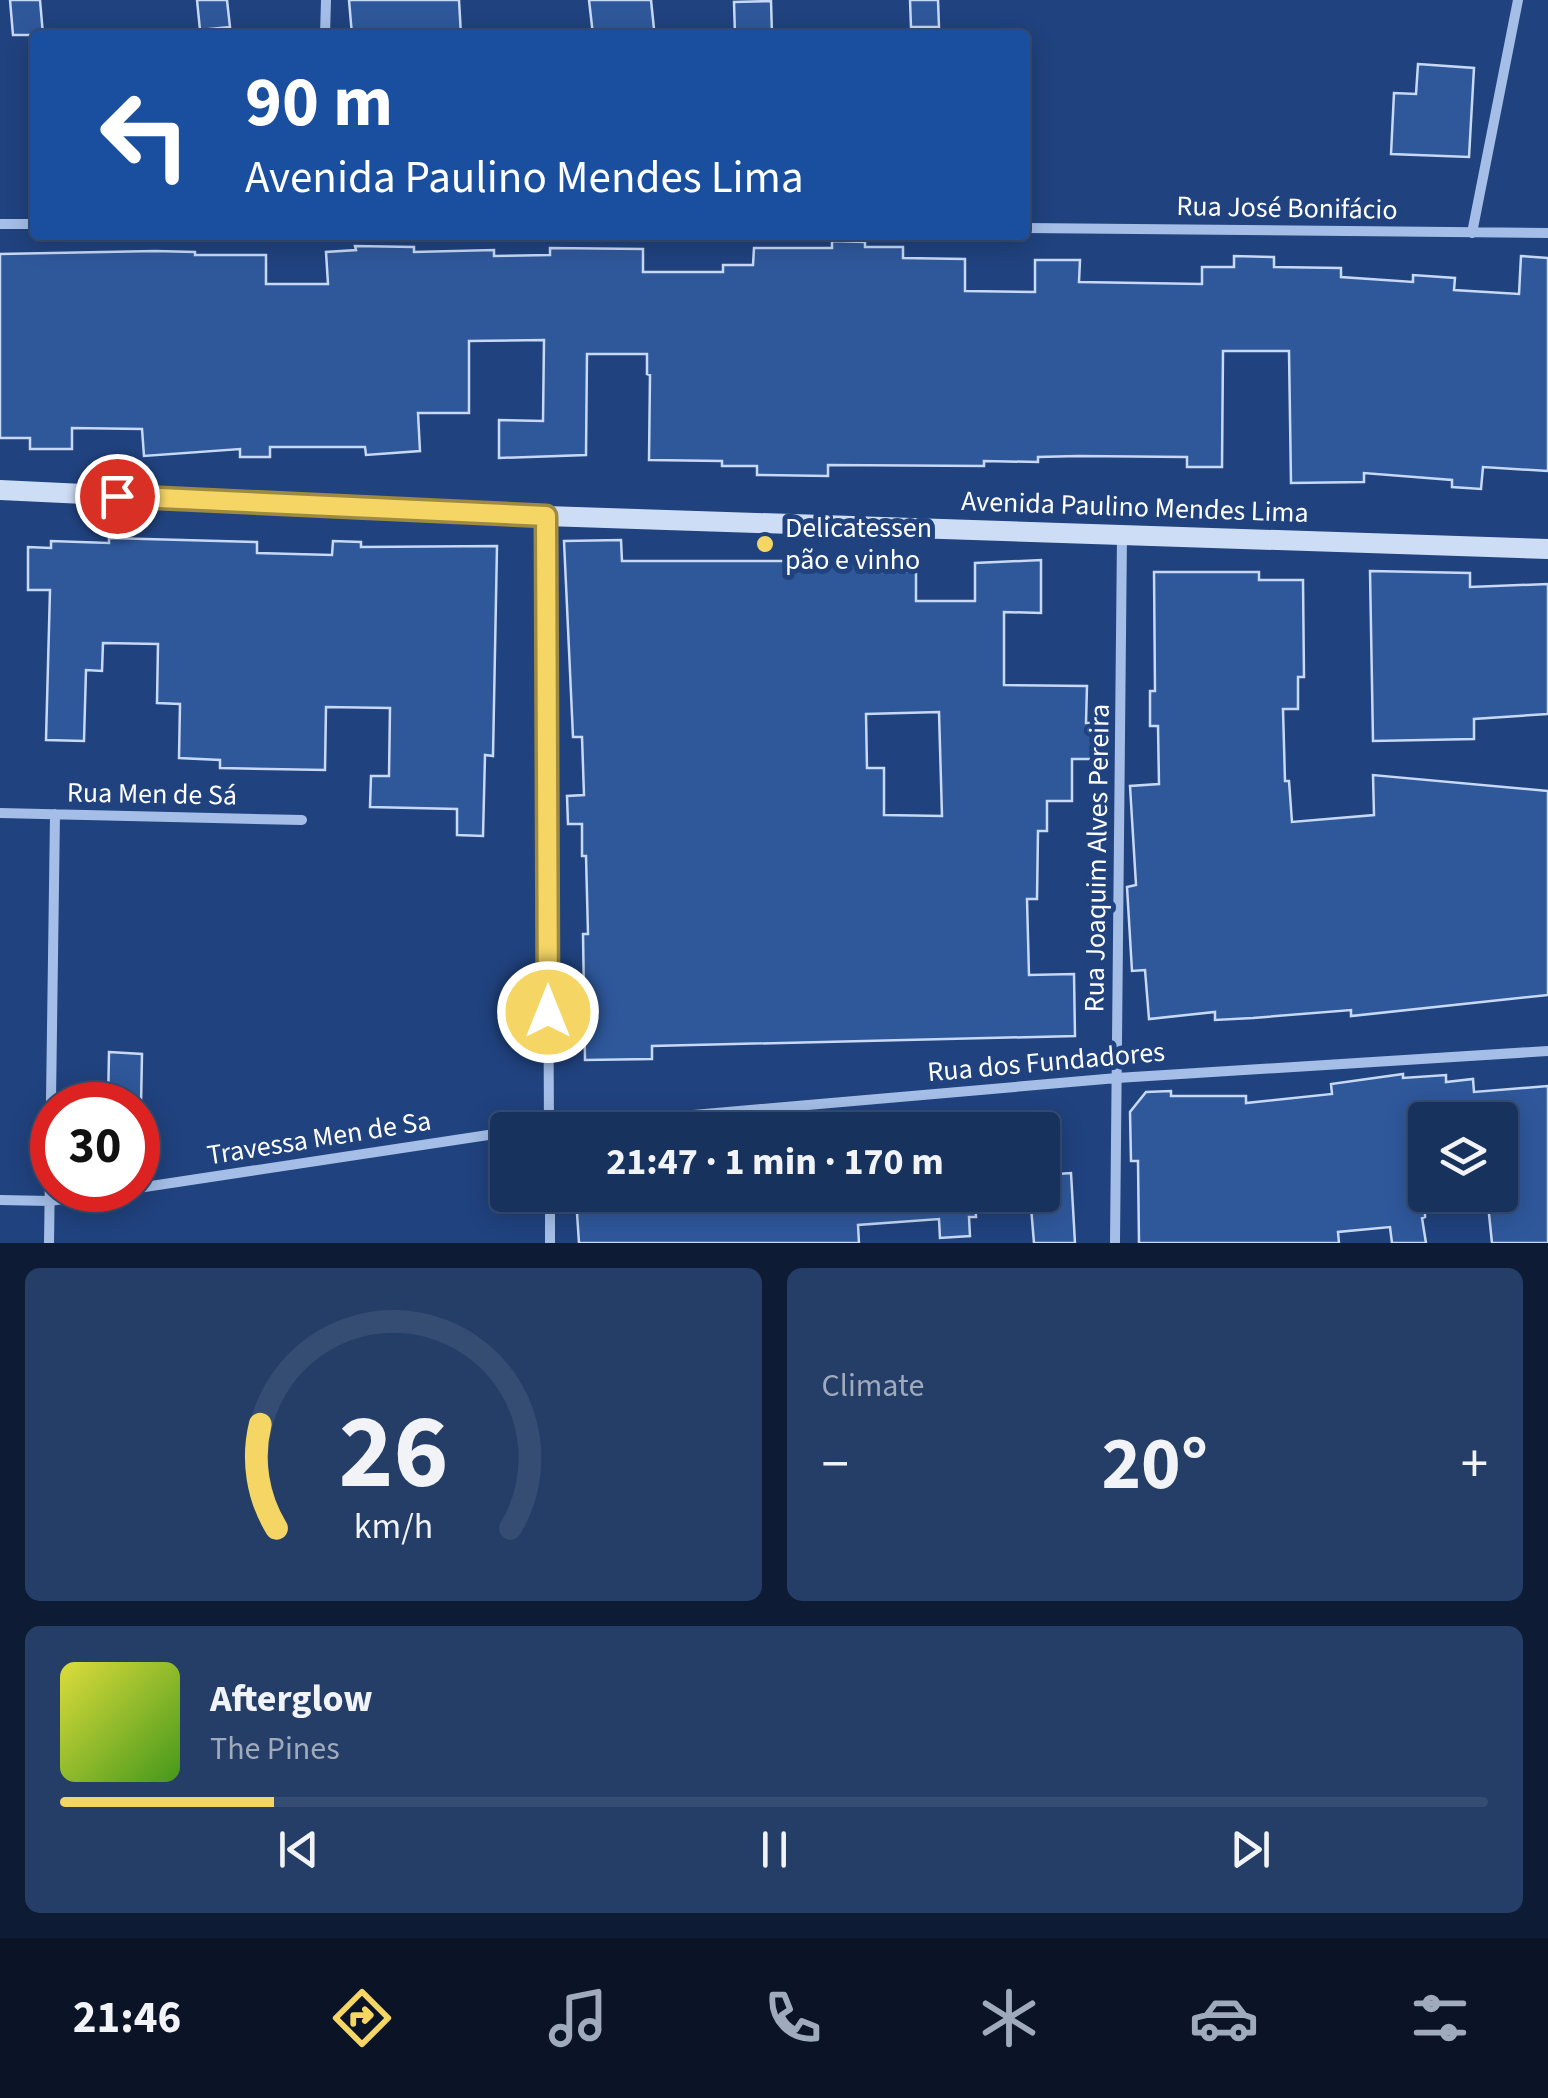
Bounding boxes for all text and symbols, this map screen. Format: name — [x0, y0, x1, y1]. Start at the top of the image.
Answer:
text: 90 m — [245, 53, 393, 153]
icon: left — [80, 70, 210, 200]
text: Avenida Paulino Mendes Lima — [245, 146, 804, 210]
street label: Rua José Bonifácio — [1176, 186, 1398, 230]
pin — [75, 454, 160, 539]
icon: arrive — [90, 469, 145, 524]
street label: Avenida Paulino Mendes Lima — [961, 481, 1309, 533]
place label: Delicatessen pão e vinho — [785, 508, 932, 580]
marker: Delicatessen pão e vinho — [754, 533, 776, 555]
street label: Rua Joaquim Alves Pereira — [1074, 703, 1120, 1013]
street label: Rua Men de Sá — [67, 773, 237, 815]
position arrow — [496, 960, 600, 1064]
street label: Rua dos Fundadores — [926, 1032, 1166, 1092]
speed limit sign: 30 — [30, 1082, 160, 1212]
street label: Travessa Men de Sa — [204, 1101, 434, 1175]
map controls — [1408, 1102, 1518, 1212]
button: layers — [1408, 1102, 1518, 1212]
text: 21:47 · 1 min · 170 m — [606, 1135, 944, 1189]
text: Climate — [822, 1363, 924, 1409]
text: 26 — [338, 1380, 448, 1528]
text: 20° — [1101, 1411, 1208, 1518]
text: − — [822, 1426, 849, 1504]
text: + — [1461, 1426, 1488, 1504]
text: km/h — [354, 1501, 433, 1552]
text: Afterglow — [210, 1672, 373, 1726]
text: The Pines — [210, 1726, 340, 1772]
icon: previous — [271, 1822, 326, 1877]
icon: pause — [747, 1822, 802, 1877]
icon: next — [1223, 1822, 1278, 1877]
icon: directions — [327, 1983, 397, 2053]
icon: music — [543, 1983, 613, 2053]
icon: phone — [758, 1983, 828, 2053]
icon: climate — [974, 1983, 1044, 2053]
icon: car — [1189, 1983, 1259, 2053]
icon: filters — [1405, 1983, 1475, 2053]
text: 21:46 — [73, 1986, 181, 2050]

